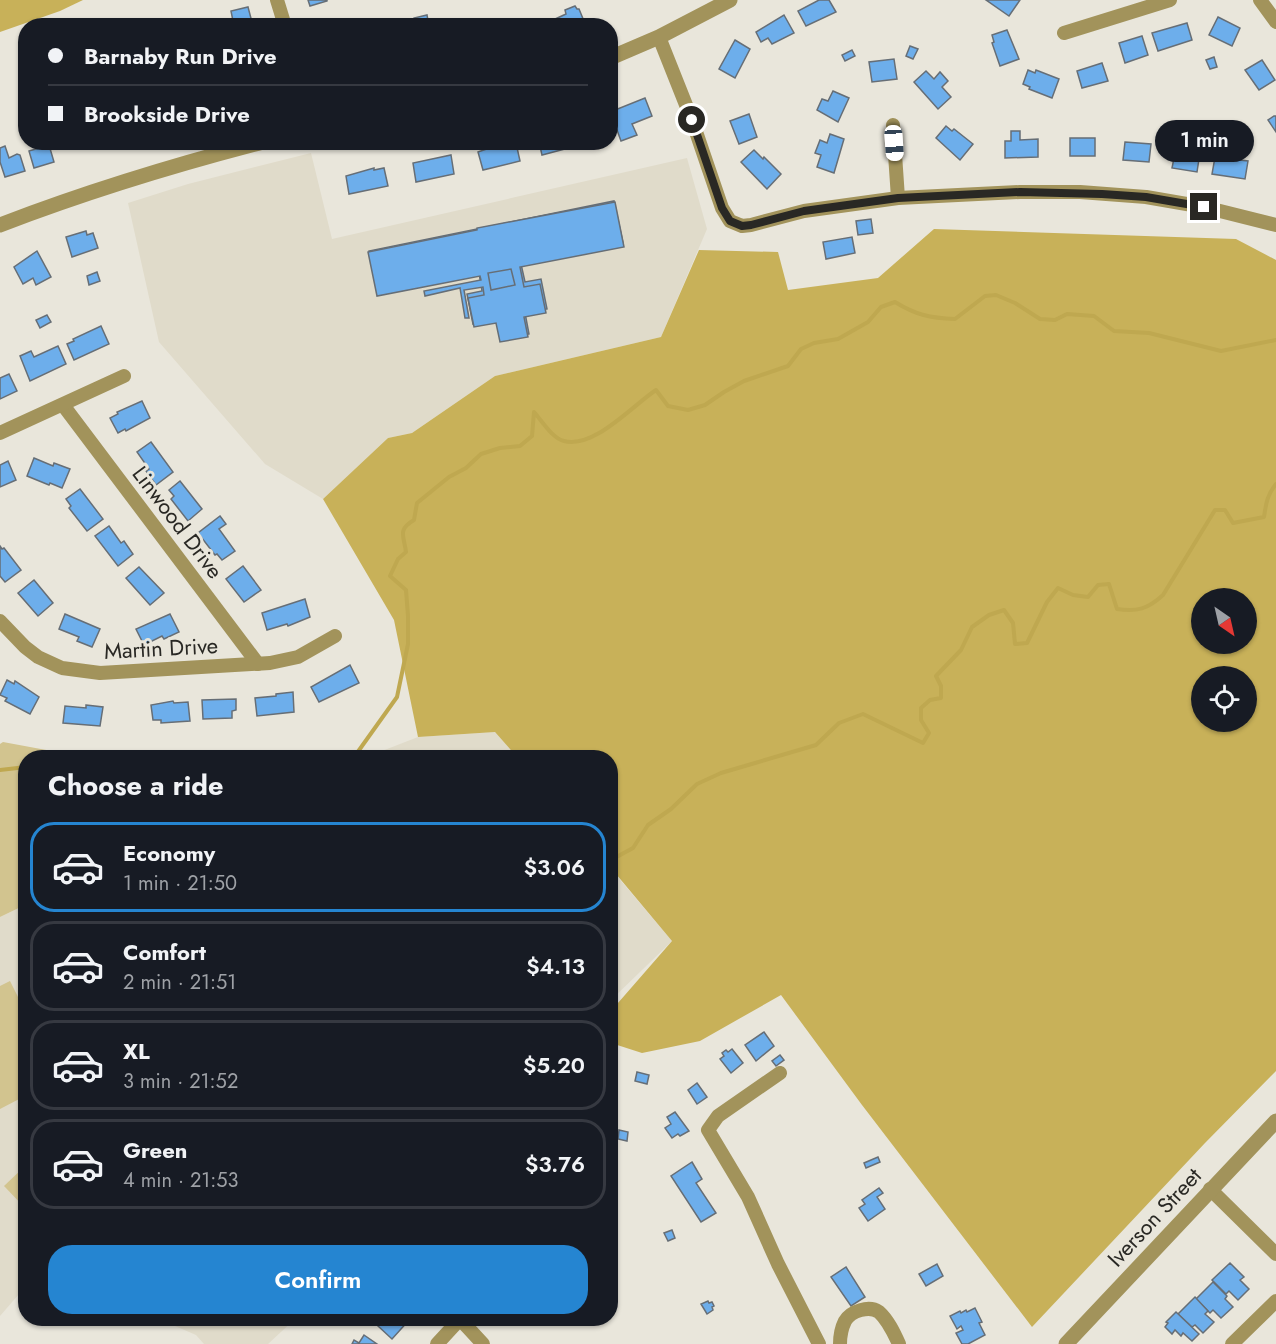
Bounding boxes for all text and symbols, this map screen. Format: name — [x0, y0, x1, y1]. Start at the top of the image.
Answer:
text: Barnaby Run Drive — [84, 40, 277, 72]
text: Brookside Drive — [84, 98, 250, 130]
route start — [678, 106, 705, 133]
callout: 1 min — [1154, 120, 1254, 162]
car — [884, 124, 904, 162]
text: 1 min — [1180, 126, 1229, 155]
route end — [1190, 193, 1217, 220]
street label: Linwood Drive — [125, 459, 231, 585]
north arrow — [1191, 588, 1257, 654]
map controls — [1191, 588, 1257, 732]
street label: Martin Drive — [103, 629, 219, 667]
button: locate — [1191, 666, 1257, 732]
text: Choose a ride — [48, 766, 223, 805]
text: Economy — [123, 837, 215, 869]
icon: car — [51, 840, 105, 894]
text: $3.06 — [524, 851, 585, 883]
text: 1 min · 21:50 — [123, 869, 237, 898]
text: Comfort — [123, 936, 206, 968]
icon: car — [51, 939, 105, 993]
text: $4.13 — [526, 950, 585, 982]
text: 2 min · 21:51 — [123, 968, 236, 997]
text: XL — [123, 1035, 150, 1067]
icon: car — [51, 1038, 105, 1092]
text: $5.20 — [523, 1049, 585, 1081]
text: 3 min · 21:52 — [123, 1067, 238, 1096]
text: Green — [123, 1134, 187, 1166]
icon: car — [51, 1137, 105, 1191]
text: $3.76 — [525, 1148, 585, 1180]
street label: Iverson Street — [1100, 1160, 1209, 1274]
text: 4 min · 21:53 — [123, 1166, 239, 1195]
button: Confirm — [48, 1245, 588, 1314]

